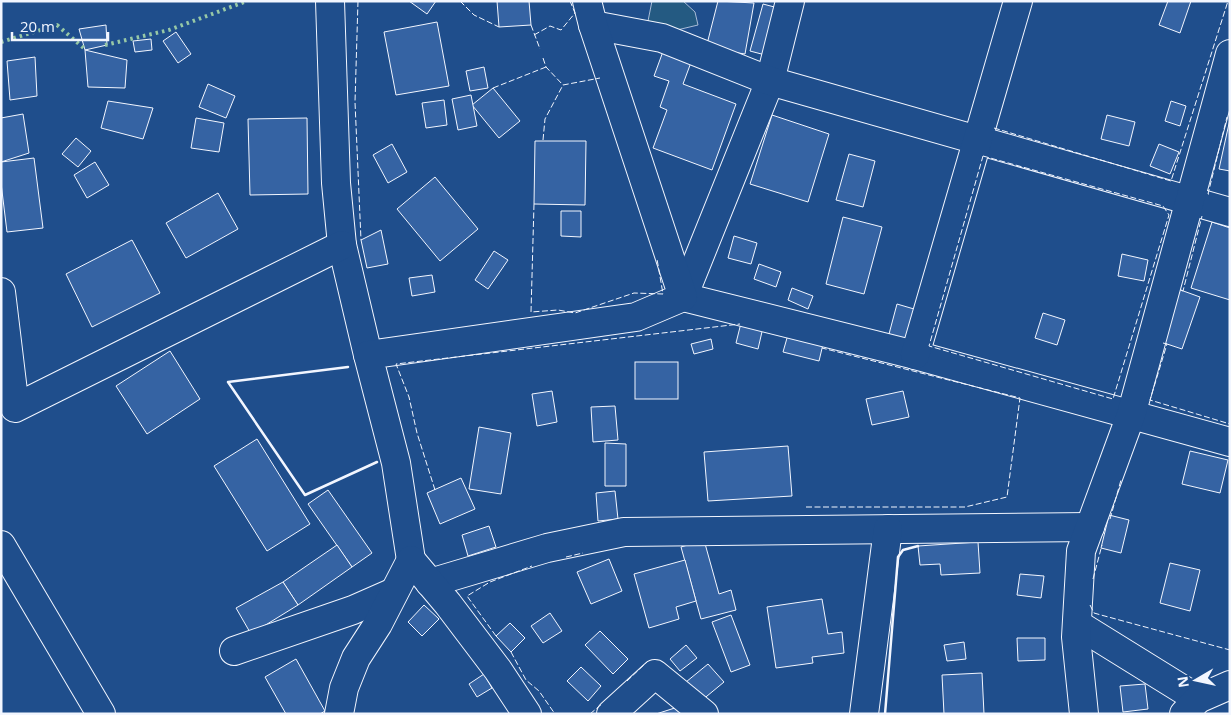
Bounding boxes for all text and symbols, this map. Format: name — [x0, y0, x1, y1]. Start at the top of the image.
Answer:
scale bar — [12, 10, 109, 42]
text: 20 m — [20, 16, 55, 36]
north arrow — [1171, 655, 1221, 705]
text: N — [1172, 675, 1193, 689]

